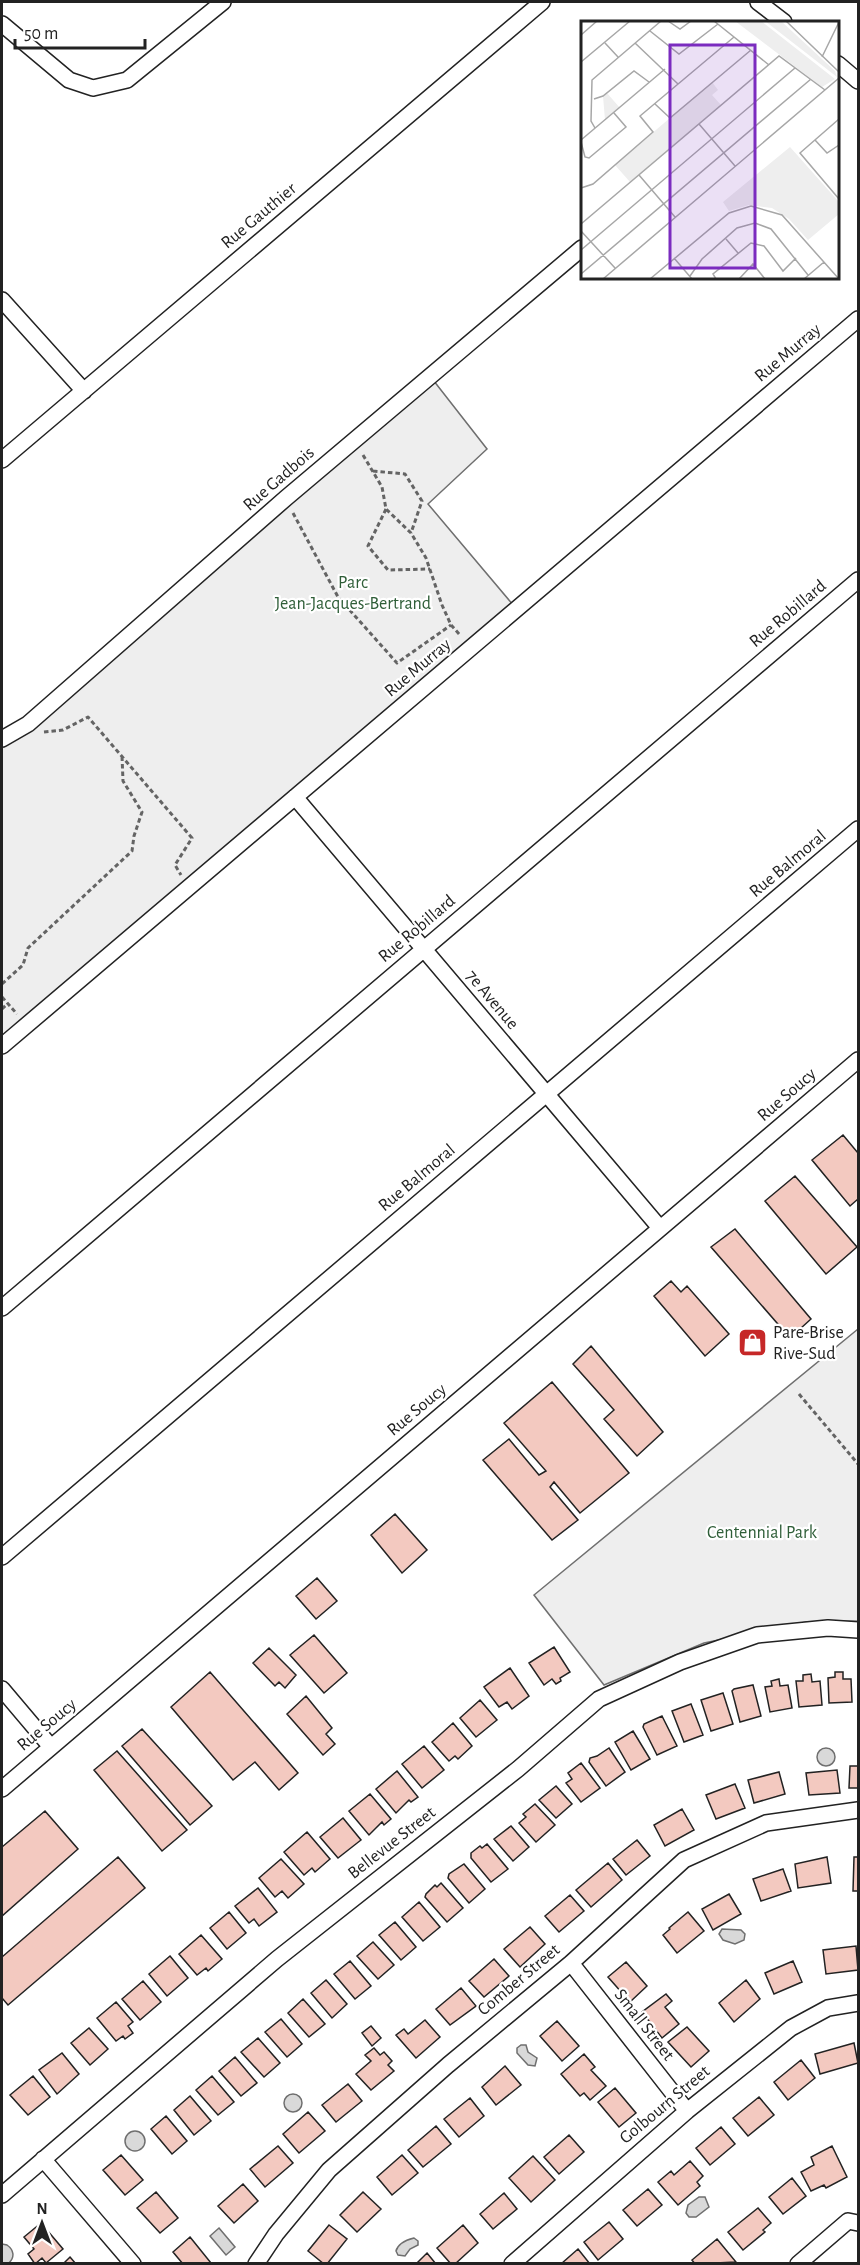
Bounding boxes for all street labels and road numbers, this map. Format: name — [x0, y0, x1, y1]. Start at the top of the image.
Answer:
street label: Rue Gauthier — [218, 180, 300, 252]
street label: Rue Murray — [752, 320, 825, 386]
street label: Rue Gadbois — [240, 444, 318, 514]
street label: Rue Robillard — [746, 577, 830, 651]
street label: Rue Murray — [382, 635, 455, 701]
street label: Rue Balmoral — [746, 827, 830, 901]
street label: Rue Robillard — [375, 892, 459, 966]
street label: 7e Avenue — [462, 967, 522, 1033]
street label: Rue Soucy — [754, 1065, 820, 1125]
street label: Rue Balmoral — [375, 1141, 459, 1215]
street label: Rue Soucy — [384, 1380, 450, 1440]
street label: Rue Soucy — [14, 1695, 80, 1755]
street label: Bellevue Street — [345, 1803, 439, 1883]
street label: Comber Street — [475, 1941, 564, 2019]
street label: Small Street — [611, 1986, 677, 2064]
street label: Golbourn Street — [617, 2062, 714, 2148]

